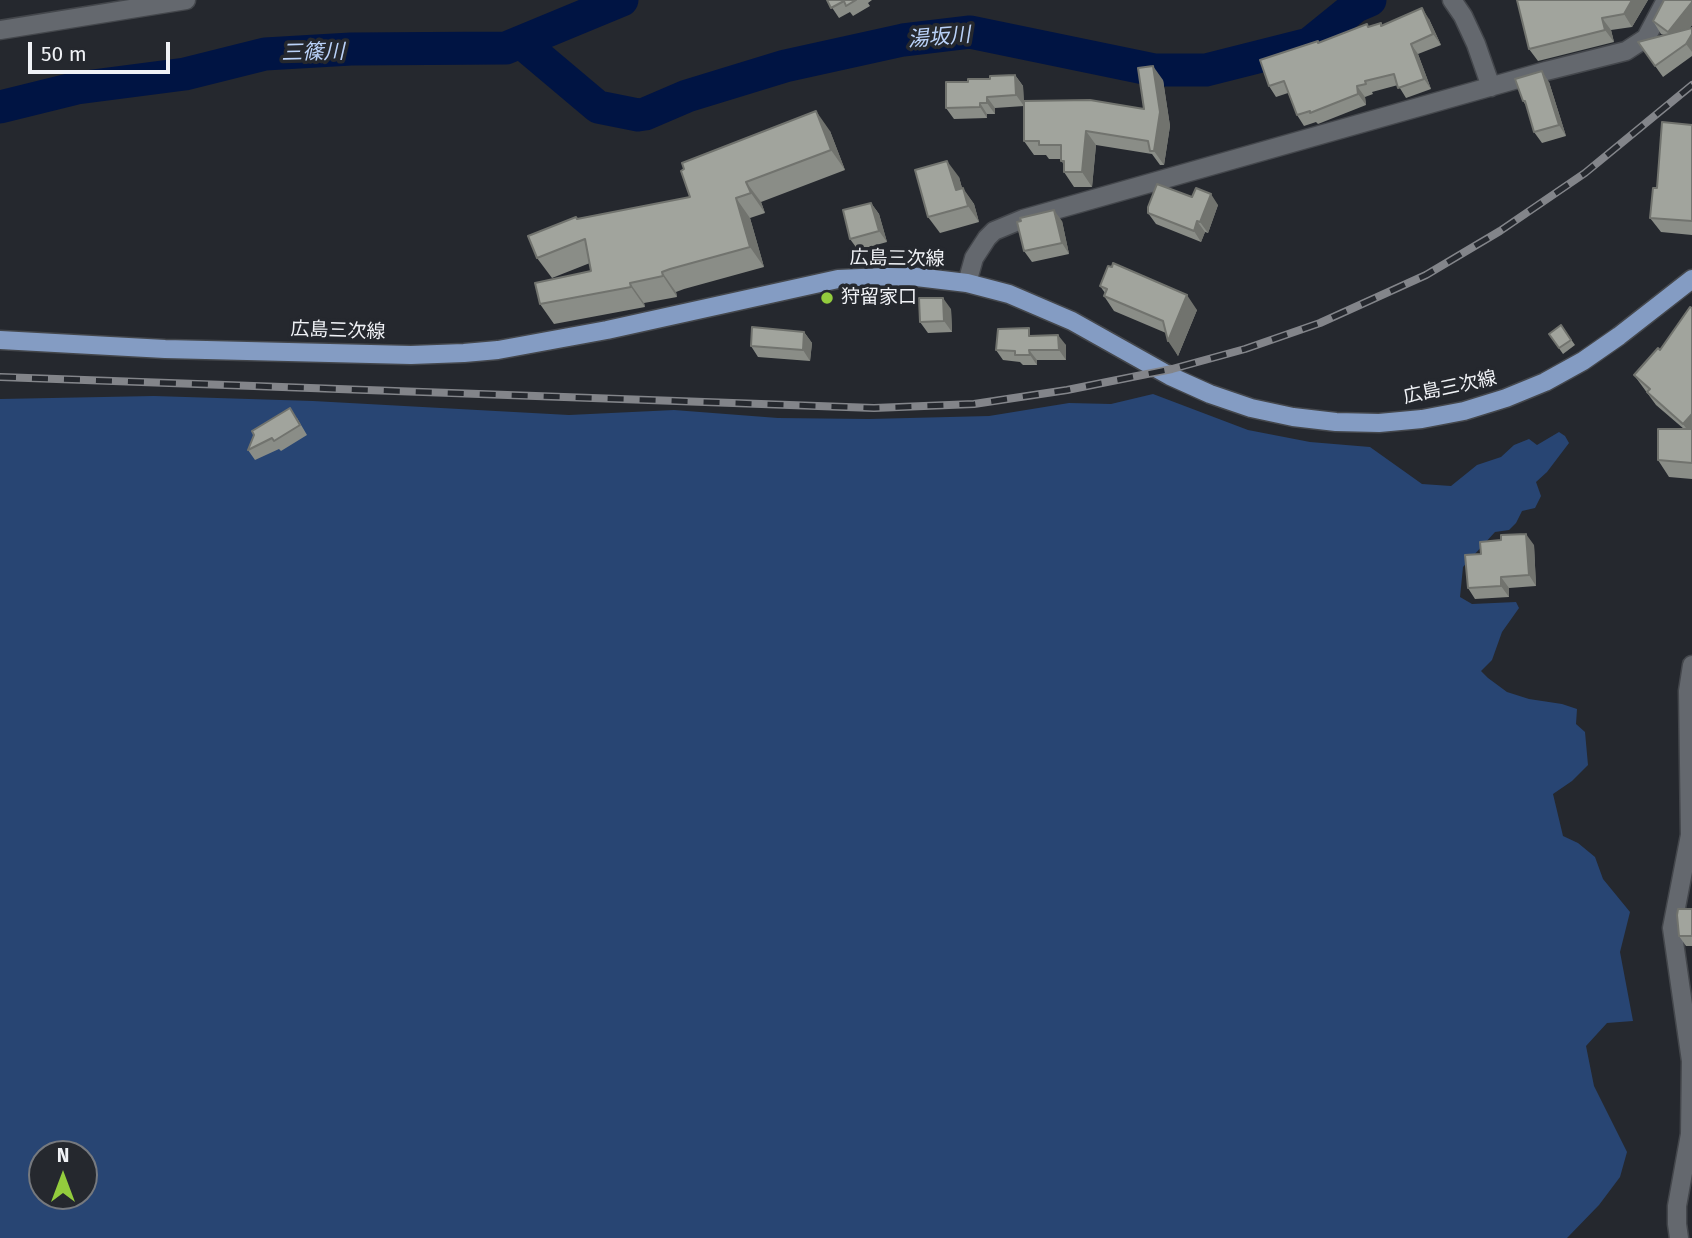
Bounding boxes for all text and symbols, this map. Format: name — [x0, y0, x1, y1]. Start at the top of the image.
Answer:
water label: 湯坂川 — [907, 23, 971, 53]
scale bar — [32, 28, 173, 72]
water label: 三篠川 — [281, 40, 345, 66]
text: 50 m — [41, 41, 87, 67]
street label: 広島三次線 — [849, 247, 945, 271]
place label: 狩留家口 — [841, 287, 917, 309]
marker: 狩留家口 — [819, 290, 835, 306]
street label: 広島三次線 — [290, 318, 386, 344]
street label: 広島三次線 — [1401, 367, 1499, 409]
north arrow — [28, 1140, 98, 1210]
text: N — [57, 1144, 69, 1167]

